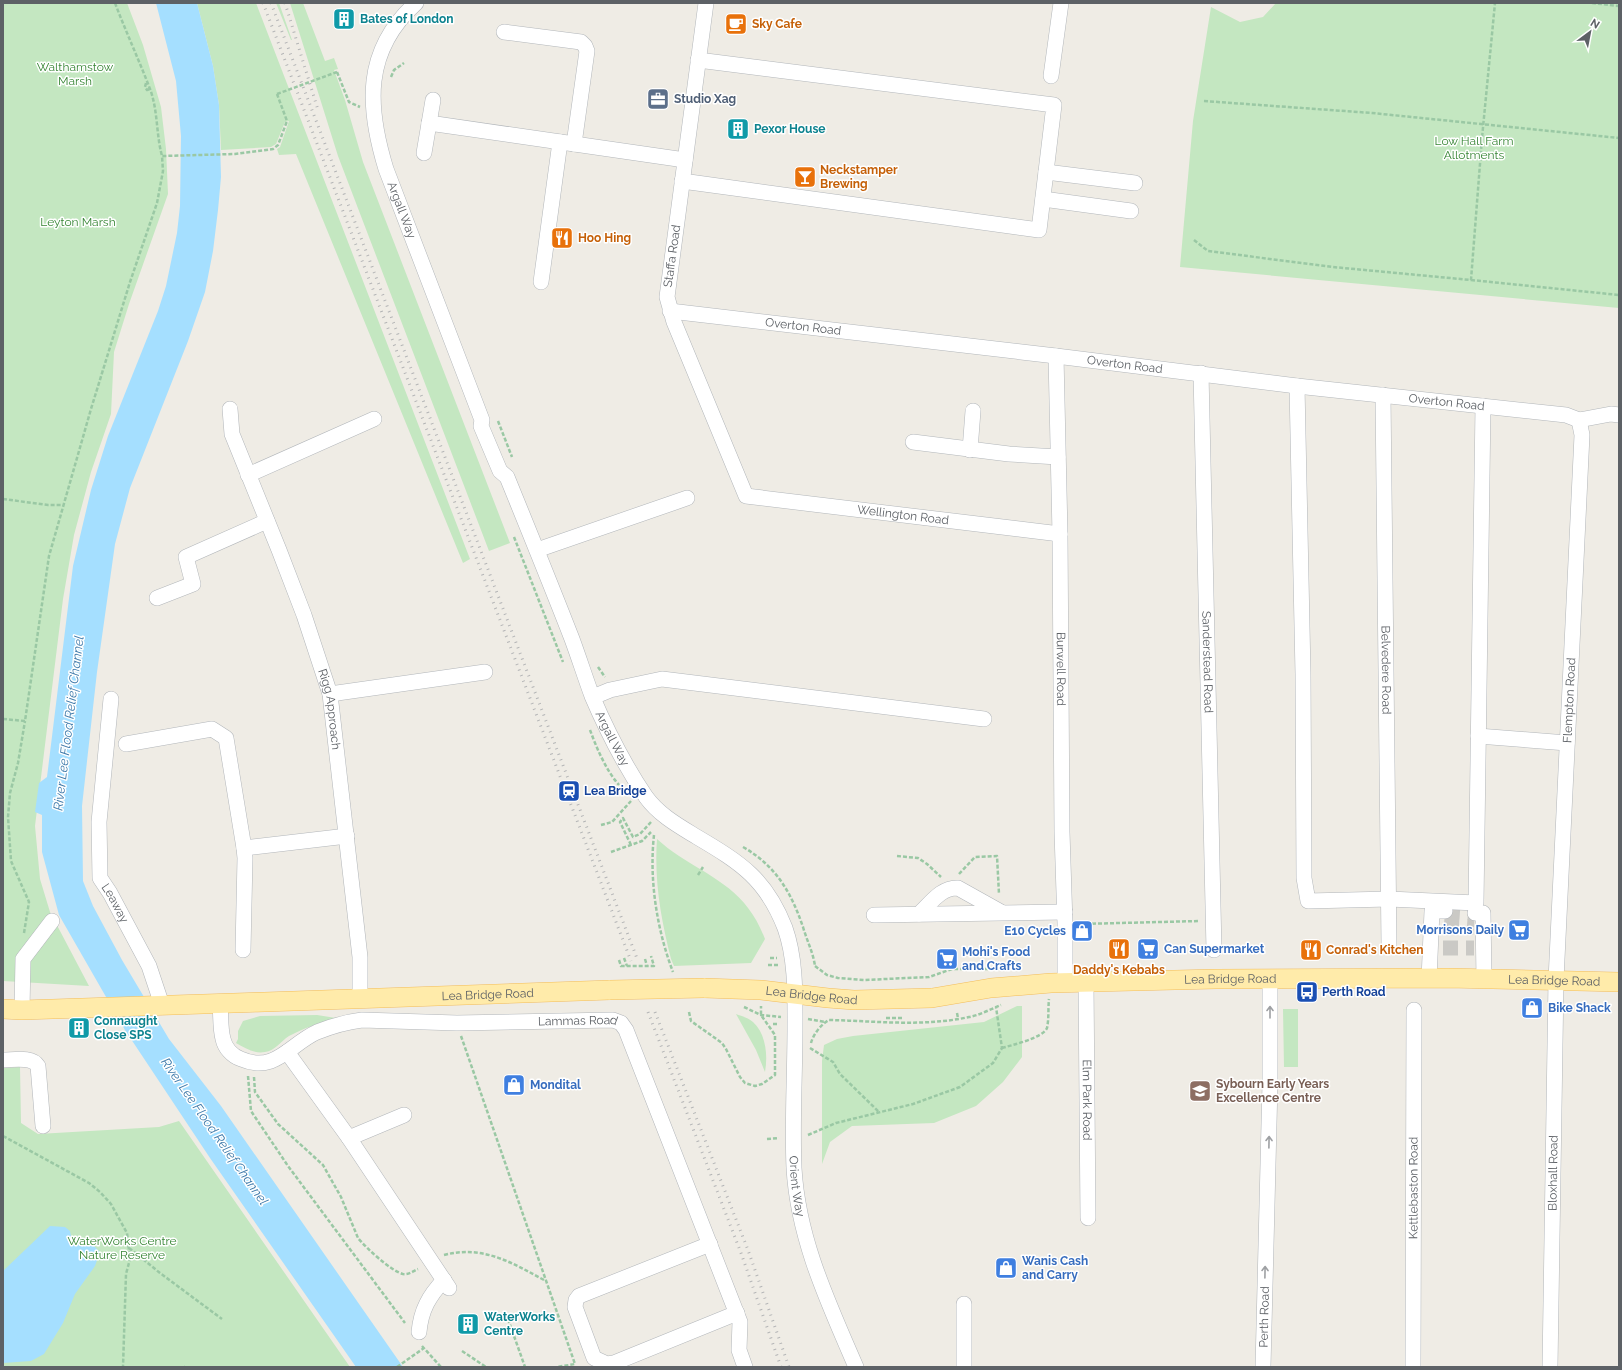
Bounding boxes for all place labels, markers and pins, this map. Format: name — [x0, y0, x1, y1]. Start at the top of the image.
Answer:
building icon: Bates of London — [331, 6, 357, 32]
cafe icon: Sky Cafe — [723, 11, 749, 37]
place label: Bates of London — [360, 12, 454, 26]
place label: Sky Cafe — [752, 17, 802, 31]
office icon: Studio Xag — [645, 86, 671, 112]
place label: Studio Xag — [674, 92, 736, 106]
building icon: Pexor House — [725, 116, 751, 142]
place label: Pexor House — [754, 122, 826, 136]
place label: Neckstamper Brewing — [820, 163, 898, 191]
bar icon: Neckstamper Brewing — [792, 164, 818, 190]
restaurant icon: Hoo Hing — [549, 225, 575, 251]
place label: Hoo Hing — [578, 231, 631, 245]
station icon: Lea Bridge — [556, 778, 582, 804]
place label: Lea Bridge — [584, 784, 646, 798]
supermarket icon: Morrisons Daily — [1506, 917, 1532, 943]
shop icon: E10 Cycles — [1069, 918, 1095, 944]
place label: Morrisons Daily — [1416, 923, 1504, 937]
place label: E10 Cycles — [1004, 924, 1066, 938]
restaurant icon: Daddy's Kebabs — [1106, 936, 1132, 962]
supermarket icon: Can Supermarket — [1135, 936, 1161, 962]
restaurant icon: Conrad's Kitchen — [1298, 937, 1324, 963]
place label: Can Supermarket — [1164, 942, 1265, 956]
place label: Conrad's Kitchen — [1326, 943, 1424, 957]
place label: Mohi's Food and Crafts — [962, 945, 1030, 973]
supermarket icon: Mohi's Food and Crafts — [934, 946, 960, 972]
place label: Daddy's Kebabs — [1073, 963, 1165, 977]
bus stop icon: Perth Road — [1294, 979, 1320, 1005]
place label: Perth Road — [1322, 985, 1386, 999]
shop icon: Bike Shack — [1519, 995, 1545, 1021]
place label: Bike Shack — [1548, 1001, 1611, 1015]
place label: Connaught Close SPS — [94, 1014, 158, 1042]
building icon: Connaught Close SPS — [66, 1015, 92, 1041]
shop icon: Mondital — [501, 1072, 527, 1098]
place label: Sybourn Early Years Excellence Centre — [1216, 1077, 1329, 1105]
place label: Mondital — [530, 1078, 581, 1092]
school or university icon: Sybourn Early Years Excellence Centre — [1187, 1078, 1213, 1104]
place label: Wanis Cash and Carry — [1022, 1254, 1088, 1282]
shop icon: Wanis Cash and Carry — [993, 1255, 1019, 1281]
place label: WaterWorks Centre — [484, 1310, 555, 1338]
building icon: WaterWorks Centre — [455, 1311, 481, 1337]

